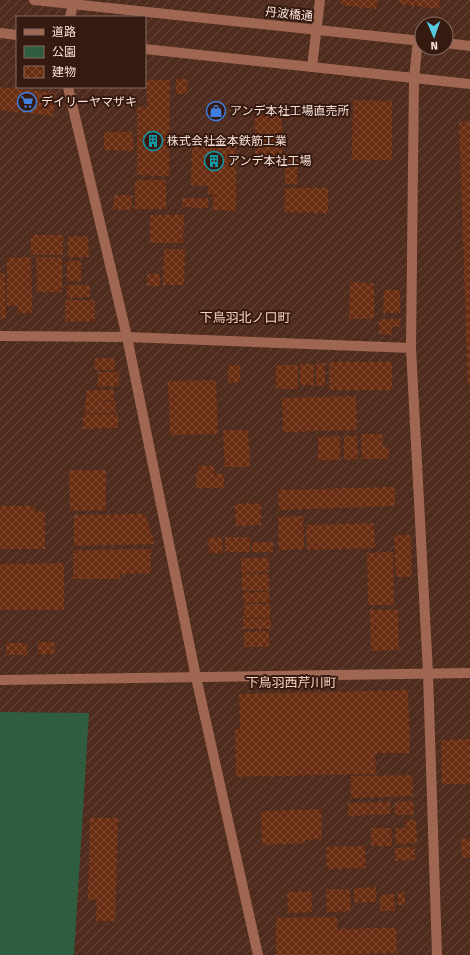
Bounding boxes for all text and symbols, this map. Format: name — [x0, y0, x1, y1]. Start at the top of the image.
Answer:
street label: 丹波橋通 — [264, 5, 314, 23]
legend — [16, 16, 146, 88]
north arrow — [414, 16, 454, 56]
text: 道路 — [52, 25, 76, 39]
text: N — [430, 39, 438, 52]
text: 公園 — [52, 45, 76, 59]
text: 建物 — [52, 65, 76, 79]
supermarket icon: デイリーヤマザキ — [16, 91, 38, 113]
place label: デイリーヤマザキ — [41, 95, 137, 109]
shop icon: アンデ本社工場直売所 — [205, 100, 227, 122]
place label: アンデ本社工場直売所 — [230, 104, 350, 118]
building icon: 株式会社金本鉄筋工業 — [142, 130, 164, 152]
place label: 株式会社金本鉄筋工業 — [167, 134, 287, 148]
building icon: アンデ本社工場 — [203, 150, 225, 172]
place label: アンデ本社工場 — [228, 154, 312, 168]
district label: 下鳥羽北ノ口町 — [199, 310, 291, 325]
district label: 下鳥羽西芹川町 — [245, 675, 337, 690]

